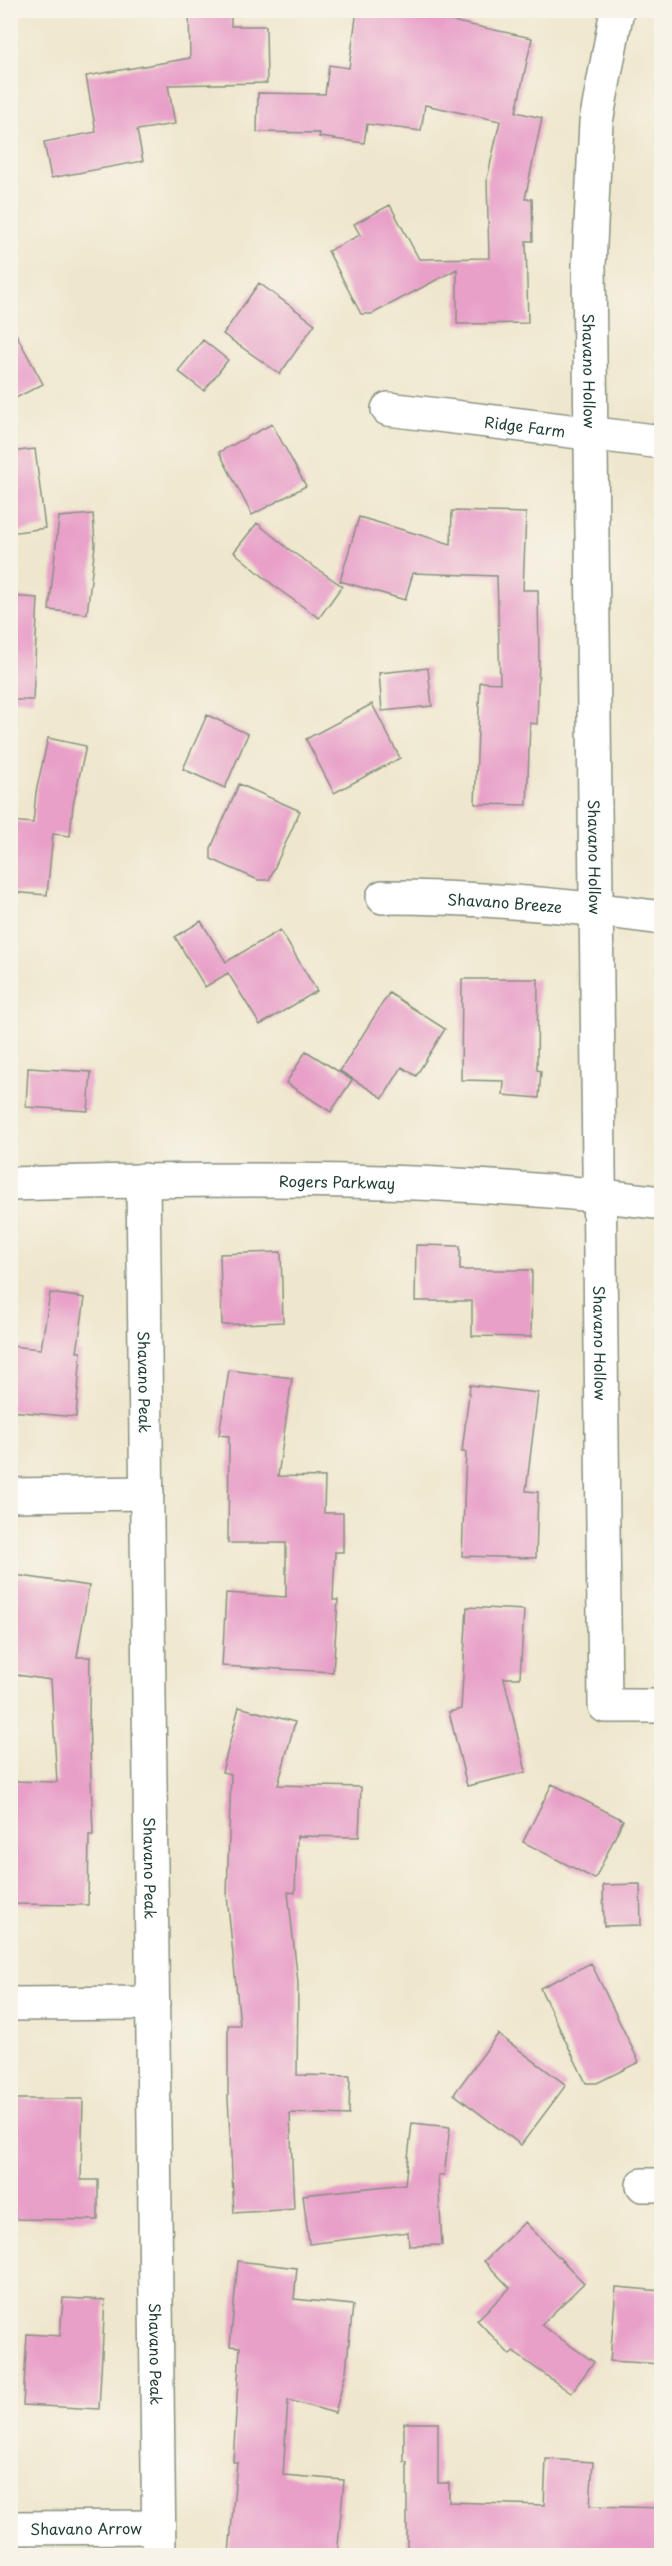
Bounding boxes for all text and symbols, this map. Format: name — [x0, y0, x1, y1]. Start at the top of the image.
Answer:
street label: Shavano Hollow — [578, 313, 602, 429]
street label: Ridge Farm — [483, 409, 567, 442]
street label: Shavano Hollow — [583, 799, 608, 915]
street label: Shavano Breeze — [447, 887, 563, 918]
street label: Rogers Parkway — [279, 1169, 396, 1194]
street label: Shavano Hollow — [589, 1285, 613, 1401]
street label: Shavano Peak — [133, 1331, 157, 1433]
street label: Shavano Peak — [139, 1817, 163, 1919]
street label: Shavano Peak — [145, 2303, 169, 2405]
street label: Shavano Arrow — [30, 2516, 142, 2539]

